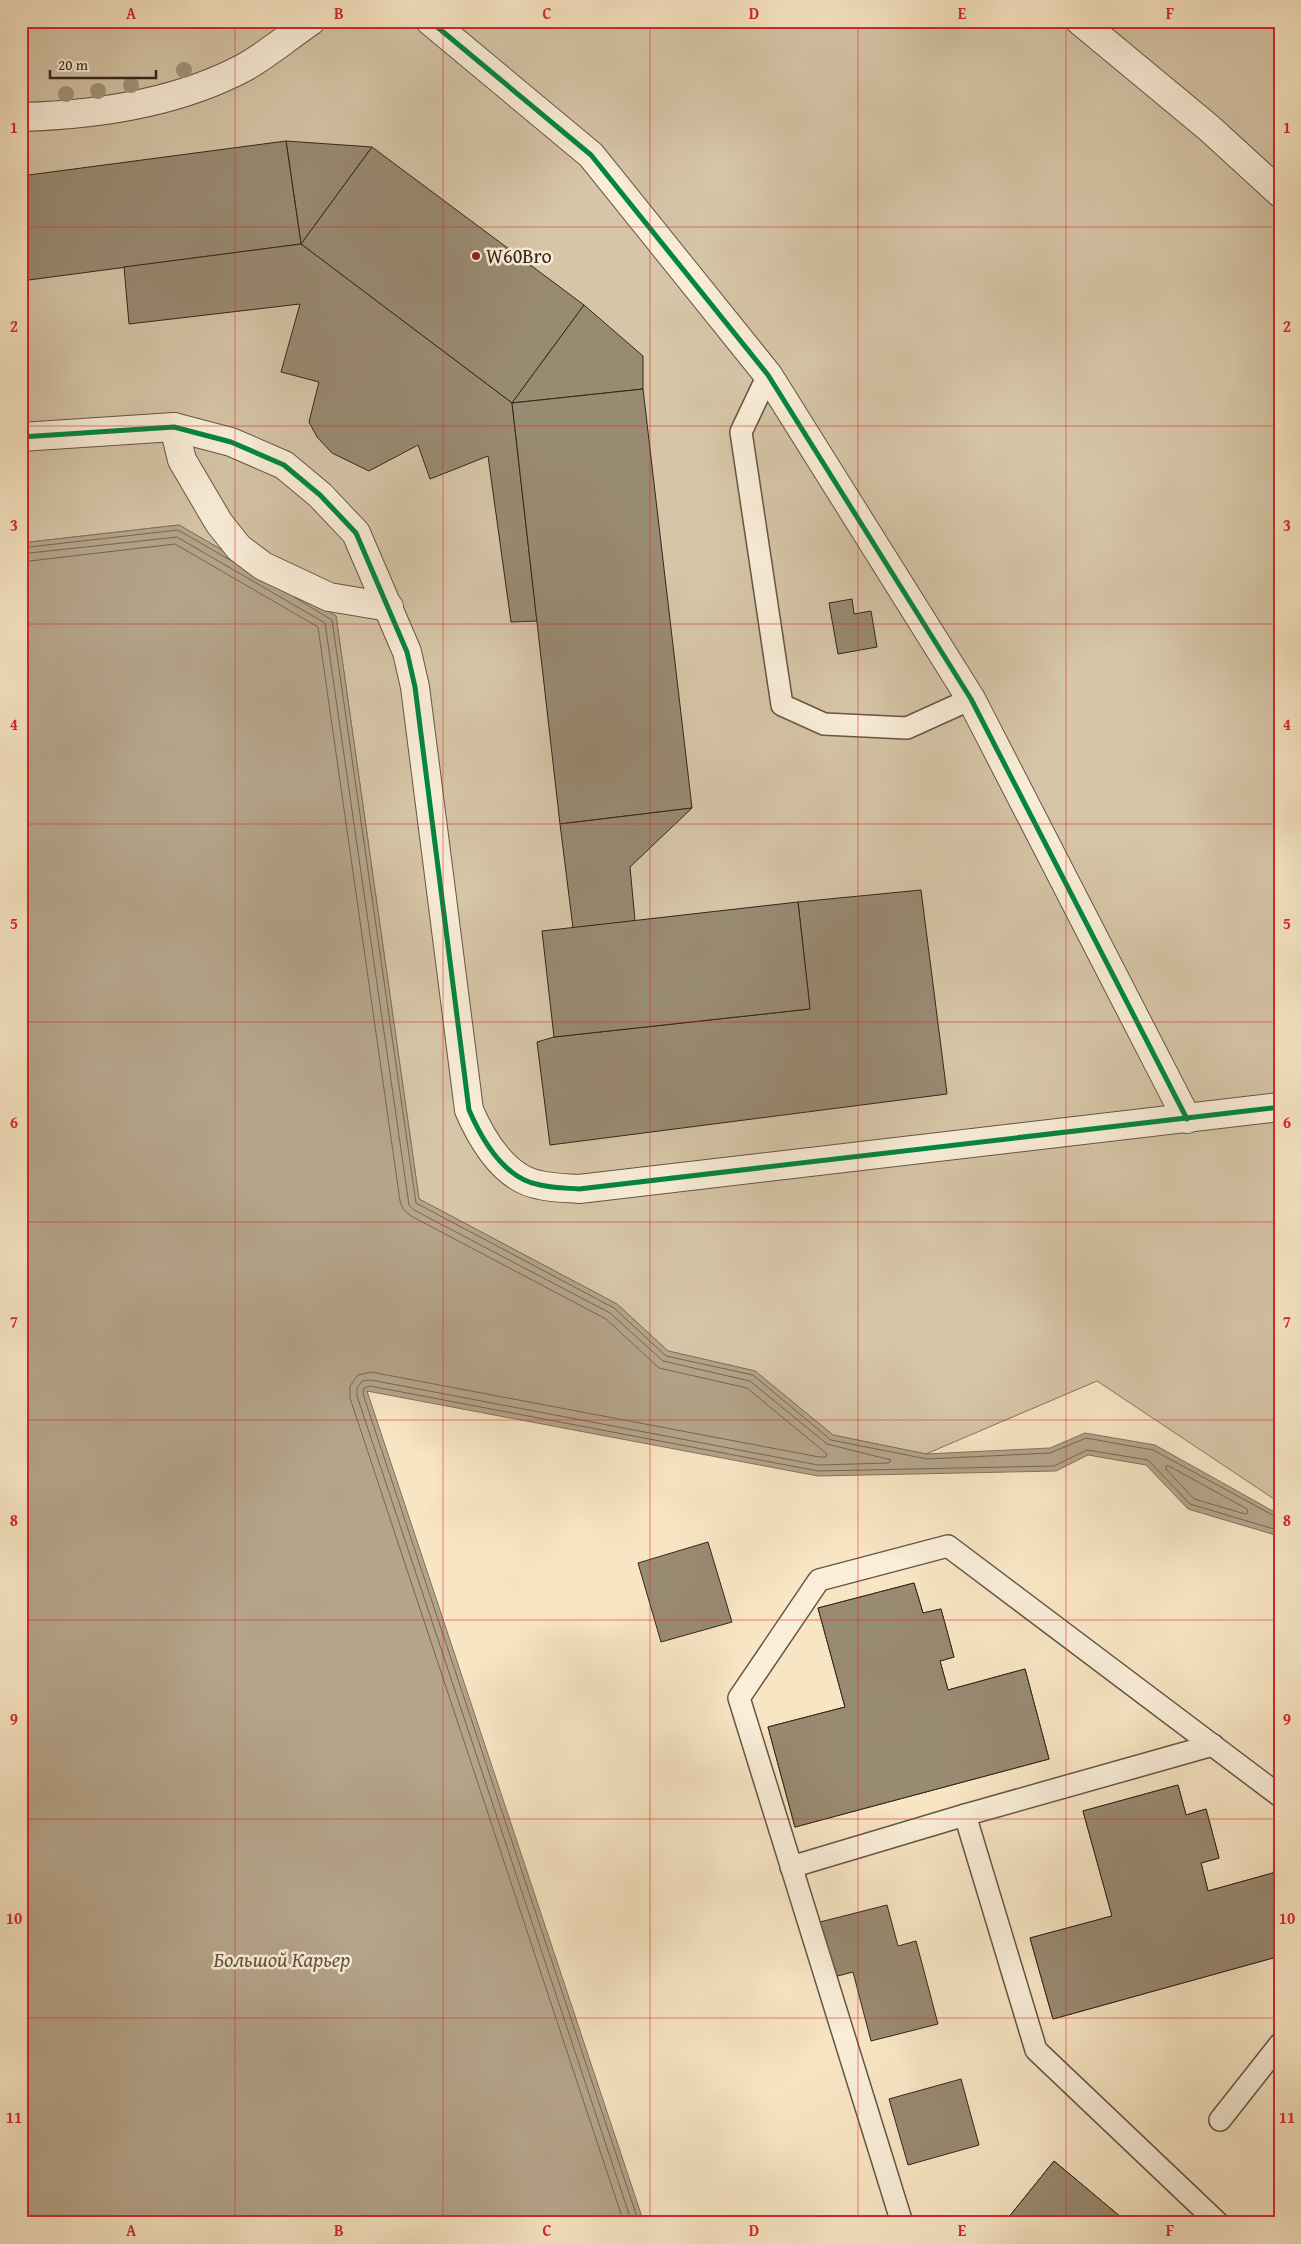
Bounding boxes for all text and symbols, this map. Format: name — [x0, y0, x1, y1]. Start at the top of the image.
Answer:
text: A — [126, 1, 137, 25]
text: B — [334, 1, 344, 25]
text: C — [542, 1, 552, 25]
text: D — [749, 1, 759, 25]
text: E — [958, 1, 967, 25]
text: F — [1166, 1, 1174, 25]
scale bar — [50, 48, 156, 80]
text: 20 m — [58, 54, 89, 75]
text: 1 — [10, 115, 18, 139]
text: 1 — [1283, 115, 1291, 139]
place label: W60Bro — [486, 241, 552, 270]
marker: W60Bro — [470, 250, 482, 262]
text: 2 — [10, 314, 18, 338]
text: 2 — [1283, 314, 1291, 338]
text: 3 — [10, 513, 18, 537]
text: 3 — [1283, 513, 1291, 537]
text: 4 — [10, 712, 18, 736]
text: 4 — [1283, 712, 1291, 736]
text: 5 — [10, 911, 18, 935]
text: 5 — [1283, 911, 1291, 935]
text: 6 — [10, 1110, 18, 1134]
text: 6 — [1283, 1110, 1291, 1134]
text: 7 — [10, 1309, 18, 1333]
text: 7 — [1283, 1309, 1291, 1333]
text: 8 — [10, 1508, 18, 1532]
text: 8 — [1283, 1508, 1291, 1532]
text: 9 — [10, 1707, 18, 1731]
text: 9 — [1283, 1707, 1291, 1731]
text: 10 — [6, 1906, 22, 1930]
text: 10 — [1279, 1906, 1295, 1930]
water label: Большой Карьер — [214, 1944, 350, 1975]
text: 11 — [6, 2105, 22, 2129]
text: 11 — [1279, 2105, 1295, 2129]
text: A — [126, 2218, 137, 2242]
text: B — [334, 2218, 344, 2242]
text: C — [542, 2218, 552, 2242]
text: D — [749, 2218, 759, 2242]
text: E — [958, 2218, 967, 2242]
text: F — [1166, 2218, 1174, 2242]

